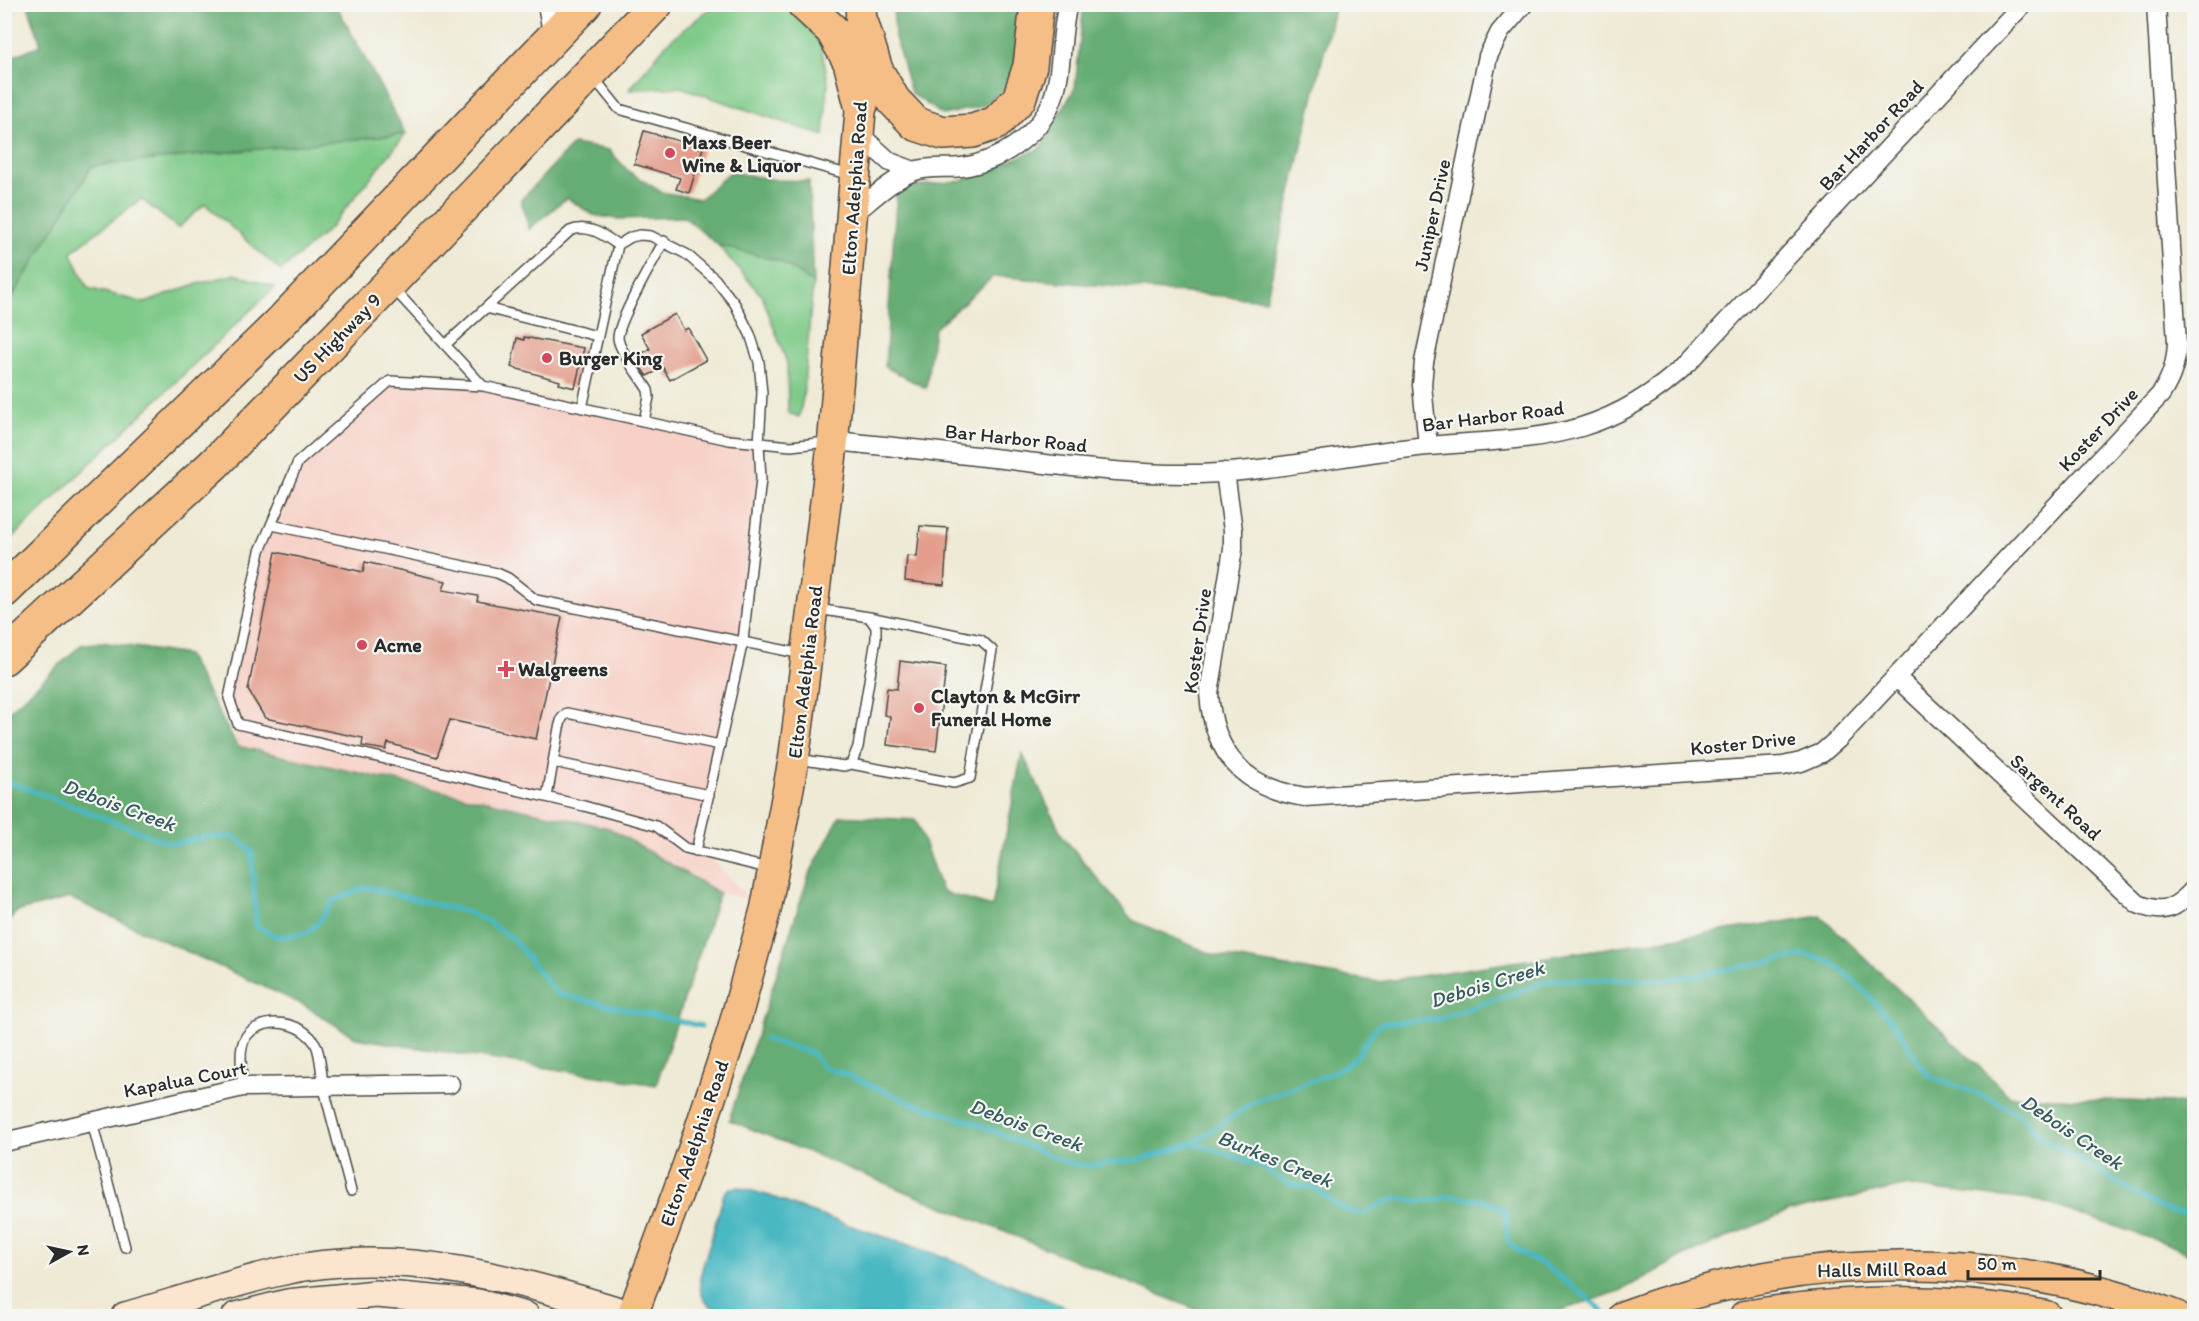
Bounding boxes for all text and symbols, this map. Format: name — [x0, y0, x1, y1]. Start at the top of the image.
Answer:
street label: Bar Harbor Road — [1814, 74, 1929, 195]
street label: Elton Adelphia Road — [836, 100, 872, 276]
place label: Maxs Beer Wine & Liquor — [682, 130, 802, 178]
marker: Maxs Beer Wine & Liquor — [663, 146, 677, 160]
street label: Juniper Drive — [1408, 157, 1456, 273]
street label: US Highway 9 — [288, 288, 386, 388]
place label: Burger King — [559, 346, 663, 371]
marker: Burger King — [540, 351, 554, 365]
street label: Koster Drive — [2053, 382, 2143, 476]
street label: Bar Harbor Road — [1421, 395, 1566, 437]
street label: Bar Harbor Road — [944, 419, 1089, 457]
street label: Elton Adelphia Road — [782, 584, 828, 760]
street label: Koster Drive — [1178, 587, 1216, 695]
place label: Acme — [373, 633, 422, 657]
marker: Acme — [355, 638, 369, 652]
place label: Walgreens — [518, 657, 608, 682]
marker: Walgreens — [499, 662, 513, 676]
place label: Clayton & McGirr Funeral Home — [931, 684, 1081, 731]
marker: Clayton & McGirr Funeral Home — [912, 701, 926, 715]
street label: Koster Drive — [1689, 726, 1797, 760]
street label: Sargent Road — [2005, 749, 2107, 846]
water label: Debois Creek — [60, 773, 180, 837]
water label: Debois Creek — [1427, 954, 1548, 1013]
street label: Kapalua Court — [121, 1055, 249, 1103]
street label: Elton Adelphia Road — [654, 1057, 734, 1229]
water label: Debois Creek — [2017, 1088, 2129, 1175]
water label: Debois Creek — [967, 1093, 1087, 1157]
water label: Burkes Creek — [1214, 1124, 1337, 1193]
north arrow — [39, 1222, 99, 1282]
text: N — [73, 1243, 94, 1257]
scale bar — [1968, 1243, 2100, 1281]
text: 50 m — [1977, 1253, 2017, 1275]
street label: Halls Mill Road — [1817, 1256, 1947, 1282]

